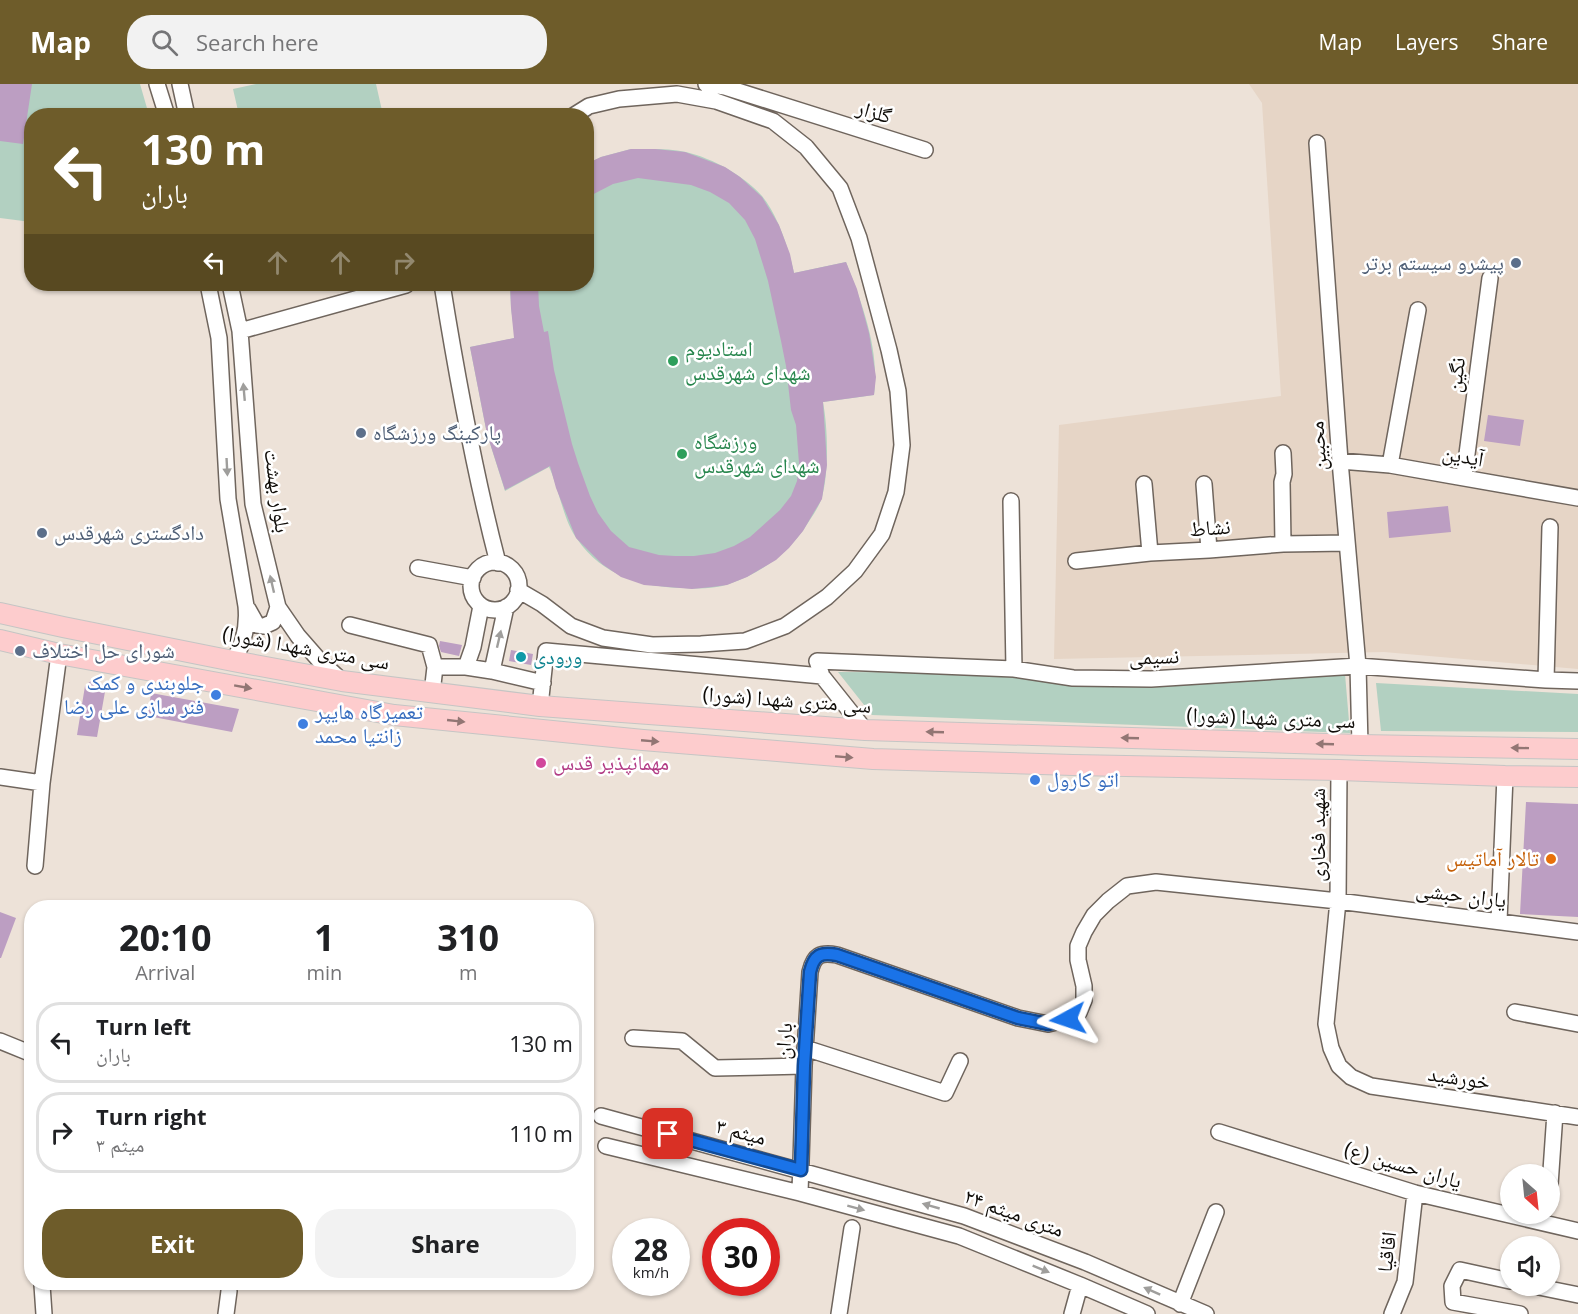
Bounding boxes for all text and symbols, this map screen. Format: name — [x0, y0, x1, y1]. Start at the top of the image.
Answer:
search box — [127, 15, 547, 69]
text: Map — [30, 23, 91, 61]
icon: search — [148, 26, 181, 59]
text: Search here — [196, 27, 319, 57]
text: Map — [1319, 28, 1362, 56]
text: Layers — [1395, 28, 1459, 56]
text: Share — [1492, 28, 1548, 56]
street label: گلزار — [852, 92, 896, 130]
text: 130 m — [141, 120, 265, 177]
icon: left — [42, 132, 120, 210]
text: باران — [141, 174, 188, 211]
icon: left — [198, 246, 231, 279]
icon: ahead — [261, 246, 294, 279]
icon: ahead — [324, 246, 357, 279]
icon: right — [387, 246, 420, 279]
place label: پیشرو سیستم برتر — [1361, 248, 1504, 277]
marker: پیشرو سیستم برتر — [1509, 256, 1523, 270]
place label: استادیوم شهدای شهرقدس — [685, 334, 811, 386]
marker: استادیوم شهدای شهرقدس — [666, 354, 680, 368]
street label: نگین — [1439, 356, 1471, 394]
one-way arrow — [239, 382, 249, 401]
place label: پارکینگ ورزشگاه — [373, 418, 501, 446]
street label: محبین — [1301, 420, 1333, 472]
marker: پارکینگ ورزشگاه — [354, 426, 368, 440]
place label: ورزشگاه شهدای شهرقدس — [694, 427, 820, 479]
street label: آیدین — [1440, 438, 1487, 473]
street label: بلوار بهشت — [258, 447, 298, 534]
marker: ورزشگاه شهدای شهرقدس — [675, 447, 689, 461]
one-way arrow — [222, 457, 231, 476]
street label: نشاط — [1188, 512, 1231, 542]
place label: دادگستری شهرقدس — [54, 518, 204, 546]
marker: دادگستری شهرقدس — [35, 526, 49, 540]
one-way arrow — [267, 575, 277, 594]
street label: سی متری شهدا (شورا) — [220, 619, 392, 675]
one-way arrow — [495, 629, 504, 648]
place label: شورای حل اختلاف — [32, 636, 175, 664]
street label: نسیمی — [1128, 641, 1180, 671]
place label: ورودی — [533, 642, 582, 670]
marker: شورای حل اختلاف — [13, 644, 27, 658]
marker: ورودی — [514, 650, 528, 664]
place label: جلوبندی و کمک فنر سازی علی رضا — [64, 668, 204, 720]
street label: سی متری شهدا (شورا) — [702, 679, 872, 719]
one-way arrow — [234, 683, 253, 692]
marker: جلوبندی و کمک فنر سازی علی رضا — [209, 688, 223, 702]
place label: تعمیرگاه هایپر زانتیا محمد — [314, 697, 423, 749]
street label: سی متری شهدا (شورا) — [1186, 700, 1356, 734]
one-way arrow — [447, 716, 466, 726]
marker: تعمیرگاه هایپر زانتیا محمد — [296, 717, 310, 731]
one-way arrow — [925, 727, 944, 737]
one-way arrow — [1120, 733, 1139, 743]
one-way arrow — [641, 736, 660, 746]
one-way arrow — [1315, 739, 1334, 749]
one-way arrow — [1510, 743, 1529, 753]
place label: مهمانپذیر قدس — [553, 748, 669, 776]
one-way arrow — [835, 752, 854, 762]
marker: مهمانپذیر قدس — [534, 756, 548, 770]
place label: اتو کارول — [1047, 765, 1119, 793]
marker: اتو کارول — [1028, 773, 1042, 787]
street label: شهید فخاری — [1303, 788, 1331, 882]
place label: تالار آماتیس — [1446, 844, 1539, 872]
marker: تالار آماتیس — [1544, 852, 1558, 866]
street label: یاران حبشی — [1414, 875, 1508, 913]
text: 20:10 — [119, 913, 212, 962]
text: 1 — [314, 913, 335, 962]
text: 310 — [437, 913, 499, 962]
text: Arrival — [135, 959, 195, 986]
text: min — [306, 959, 342, 986]
text: m — [459, 959, 477, 986]
position arrow — [1036, 987, 1100, 1051]
text: Turn left — [96, 1011, 191, 1041]
street label: باران — [768, 1022, 798, 1060]
icon: left — [45, 1026, 78, 1059]
text: 130 m — [509, 1028, 573, 1058]
text: باران — [96, 1041, 131, 1068]
street label: خورشید — [1426, 1059, 1492, 1095]
text: Turn right — [96, 1101, 207, 1131]
pin — [642, 1108, 693, 1159]
street label: میثم ۳ — [713, 1111, 769, 1152]
icon: right — [45, 1116, 78, 1149]
icon: arrive — [651, 1117, 684, 1150]
text: 110 m — [509, 1118, 573, 1148]
text: میثم ۳ — [96, 1131, 144, 1158]
street label: یاران حسین (ع) — [1341, 1134, 1465, 1194]
north arrow — [1500, 1164, 1560, 1224]
map controls — [1500, 1164, 1560, 1296]
street label: ۲۴ متری میثم — [960, 1181, 1068, 1244]
one-way arrow — [922, 1201, 940, 1211]
one-way arrow — [847, 1204, 865, 1213]
button: Exit — [42, 1209, 303, 1278]
button: Share — [315, 1209, 576, 1278]
speed limit sign: 30 — [702, 1218, 780, 1296]
text: 28 — [634, 1229, 668, 1270]
street label: اقاقیا — [1370, 1230, 1402, 1274]
button: sound — [1500, 1236, 1560, 1296]
text: km/h — [633, 1262, 669, 1282]
one-way arrow — [1032, 1264, 1050, 1274]
one-way arrow — [1143, 1286, 1161, 1296]

